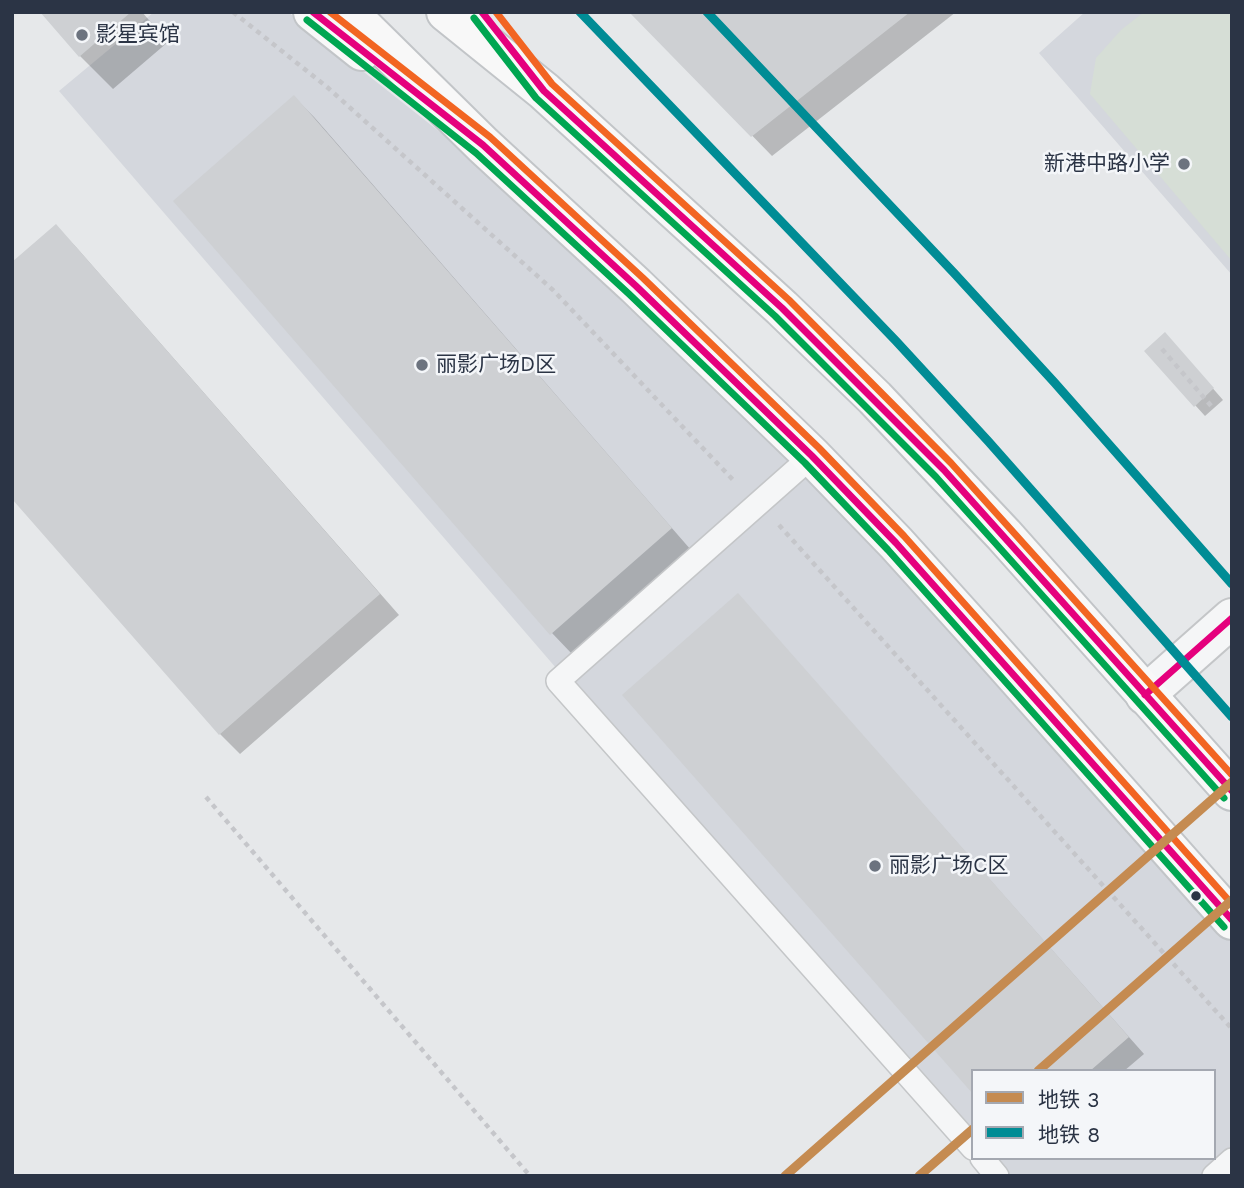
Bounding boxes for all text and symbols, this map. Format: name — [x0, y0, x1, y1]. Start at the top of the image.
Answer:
place label: 影星宾馆 — [96, 22, 180, 48]
marker: 影星宾馆 — [74, 27, 90, 43]
place label: 新港中路小学 — [1044, 151, 1170, 177]
marker: 新港中路小学 — [1176, 156, 1192, 172]
place label: 丽影广场D区 — [436, 352, 556, 378]
marker: 丽影广场D区 — [414, 357, 430, 373]
place label: 丽影广场C区 — [889, 853, 1008, 879]
marker: 丽影广场C区 — [867, 858, 883, 874]
unlabelled marker — [1189, 889, 1203, 903]
legend — [971, 1069, 1216, 1160]
text: 地铁 3 — [1038, 1087, 1099, 1112]
text: 地铁 8 — [1038, 1122, 1100, 1147]

